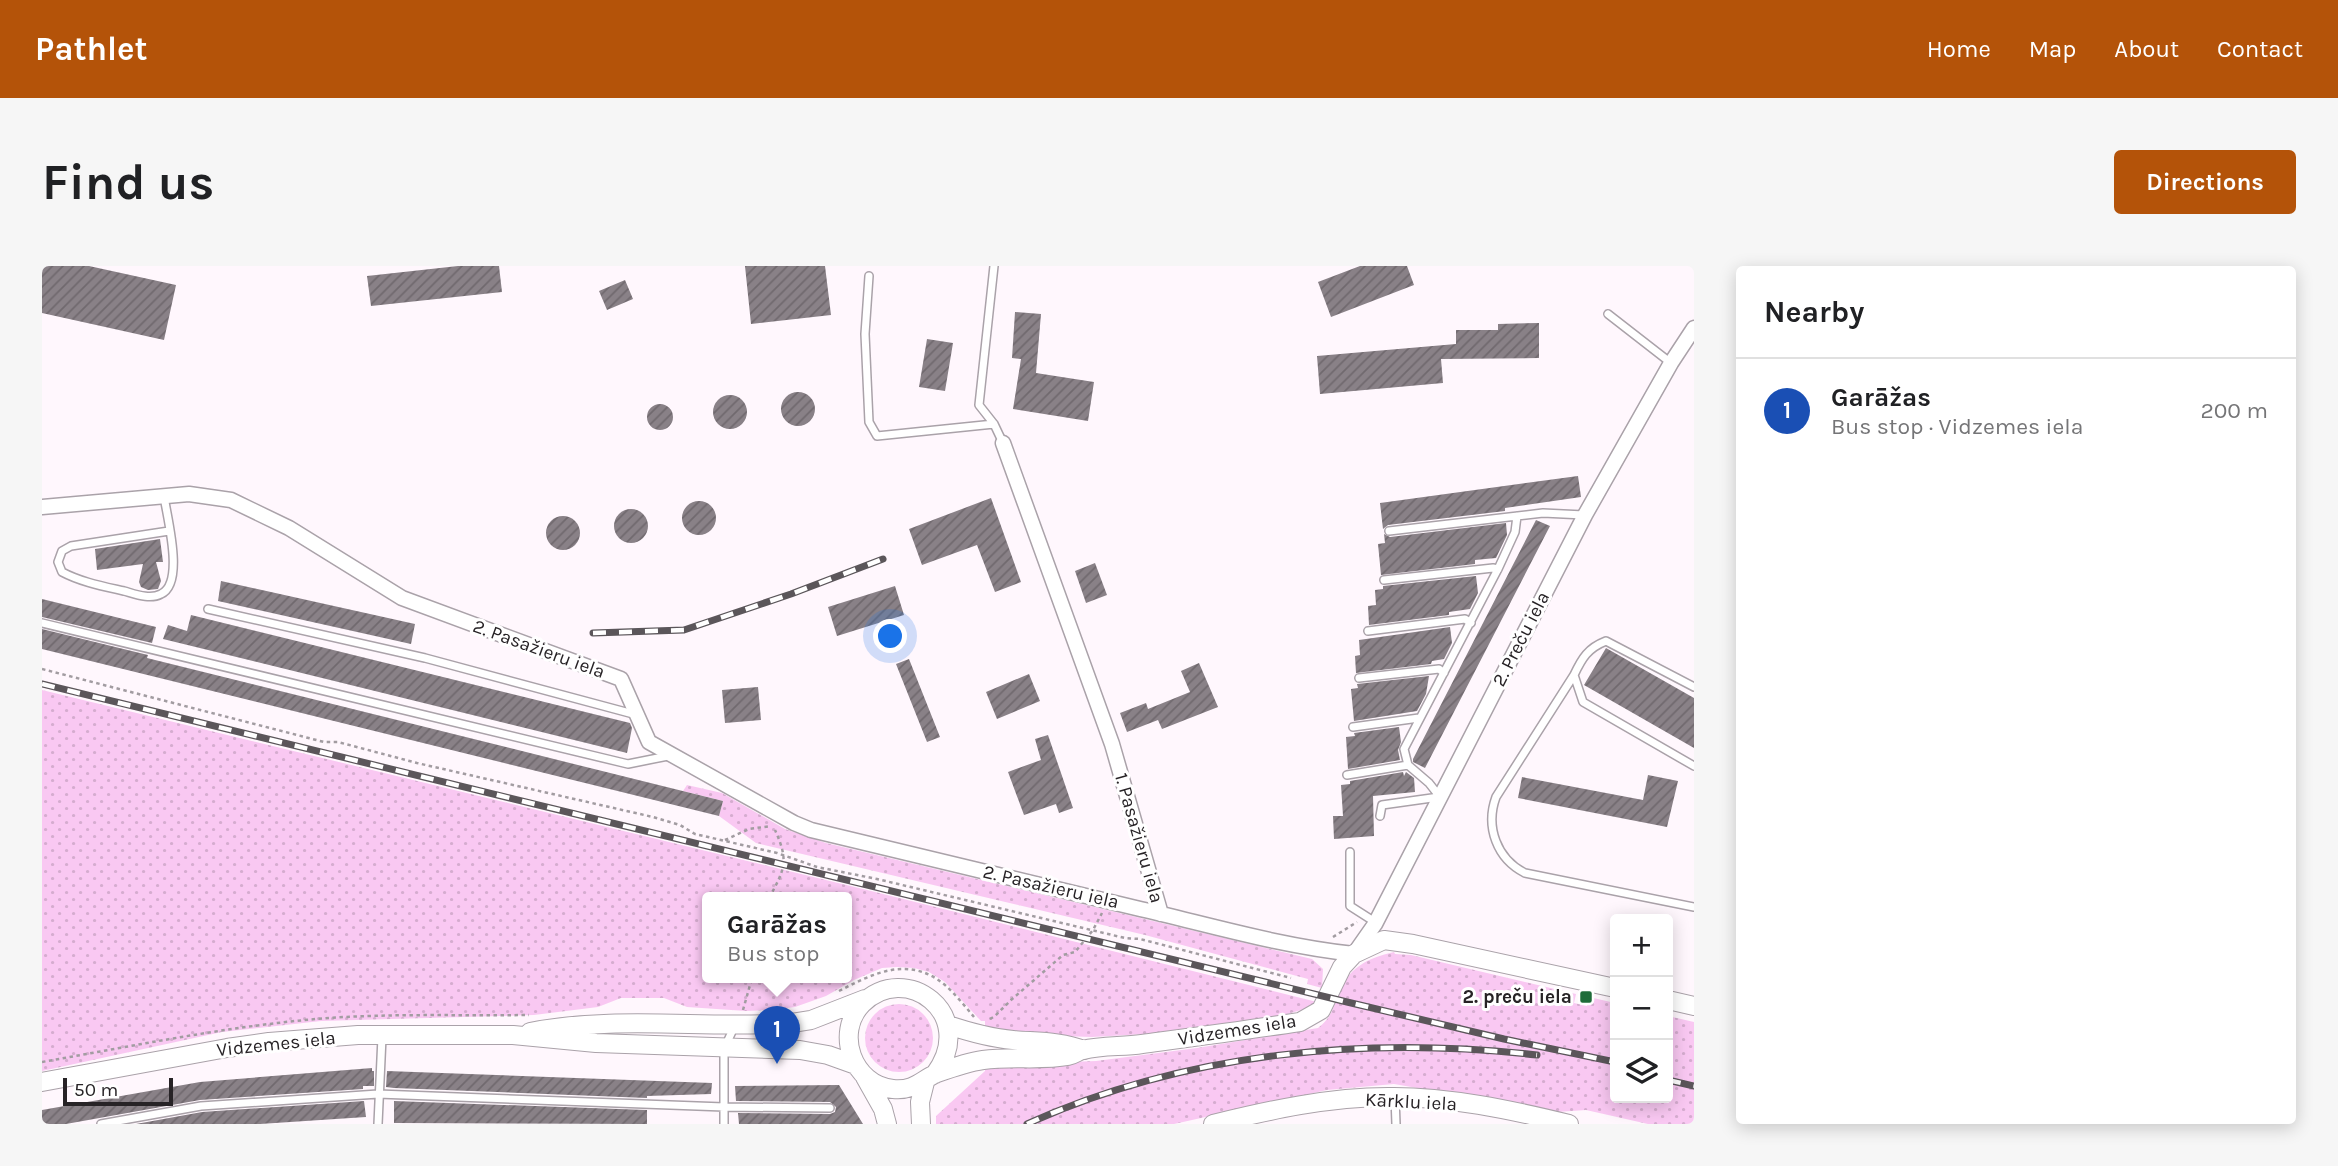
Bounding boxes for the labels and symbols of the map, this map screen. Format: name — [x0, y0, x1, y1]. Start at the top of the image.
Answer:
street label: 2. Preču iela — [1488, 588, 1554, 690]
street label: 2. Pasažieru iela — [470, 615, 608, 683]
your location — [873, 619, 907, 653]
street label: 1. Pasažieru iela — [1110, 771, 1168, 905]
street label: 2. Pasažieru iela — [981, 861, 1121, 913]
place label: 2. preču iela — [1463, 986, 1572, 1008]
marker: 2. preču iela — [1578, 989, 1594, 1005]
pin: 1 — [754, 1006, 800, 1064]
street label: Vidzemes iela — [1176, 1010, 1298, 1050]
street label: Vidzemes iela — [215, 1027, 337, 1061]
scale bar — [63, 1075, 173, 1107]
street label: Kārklu iela — [1364, 1089, 1458, 1115]

